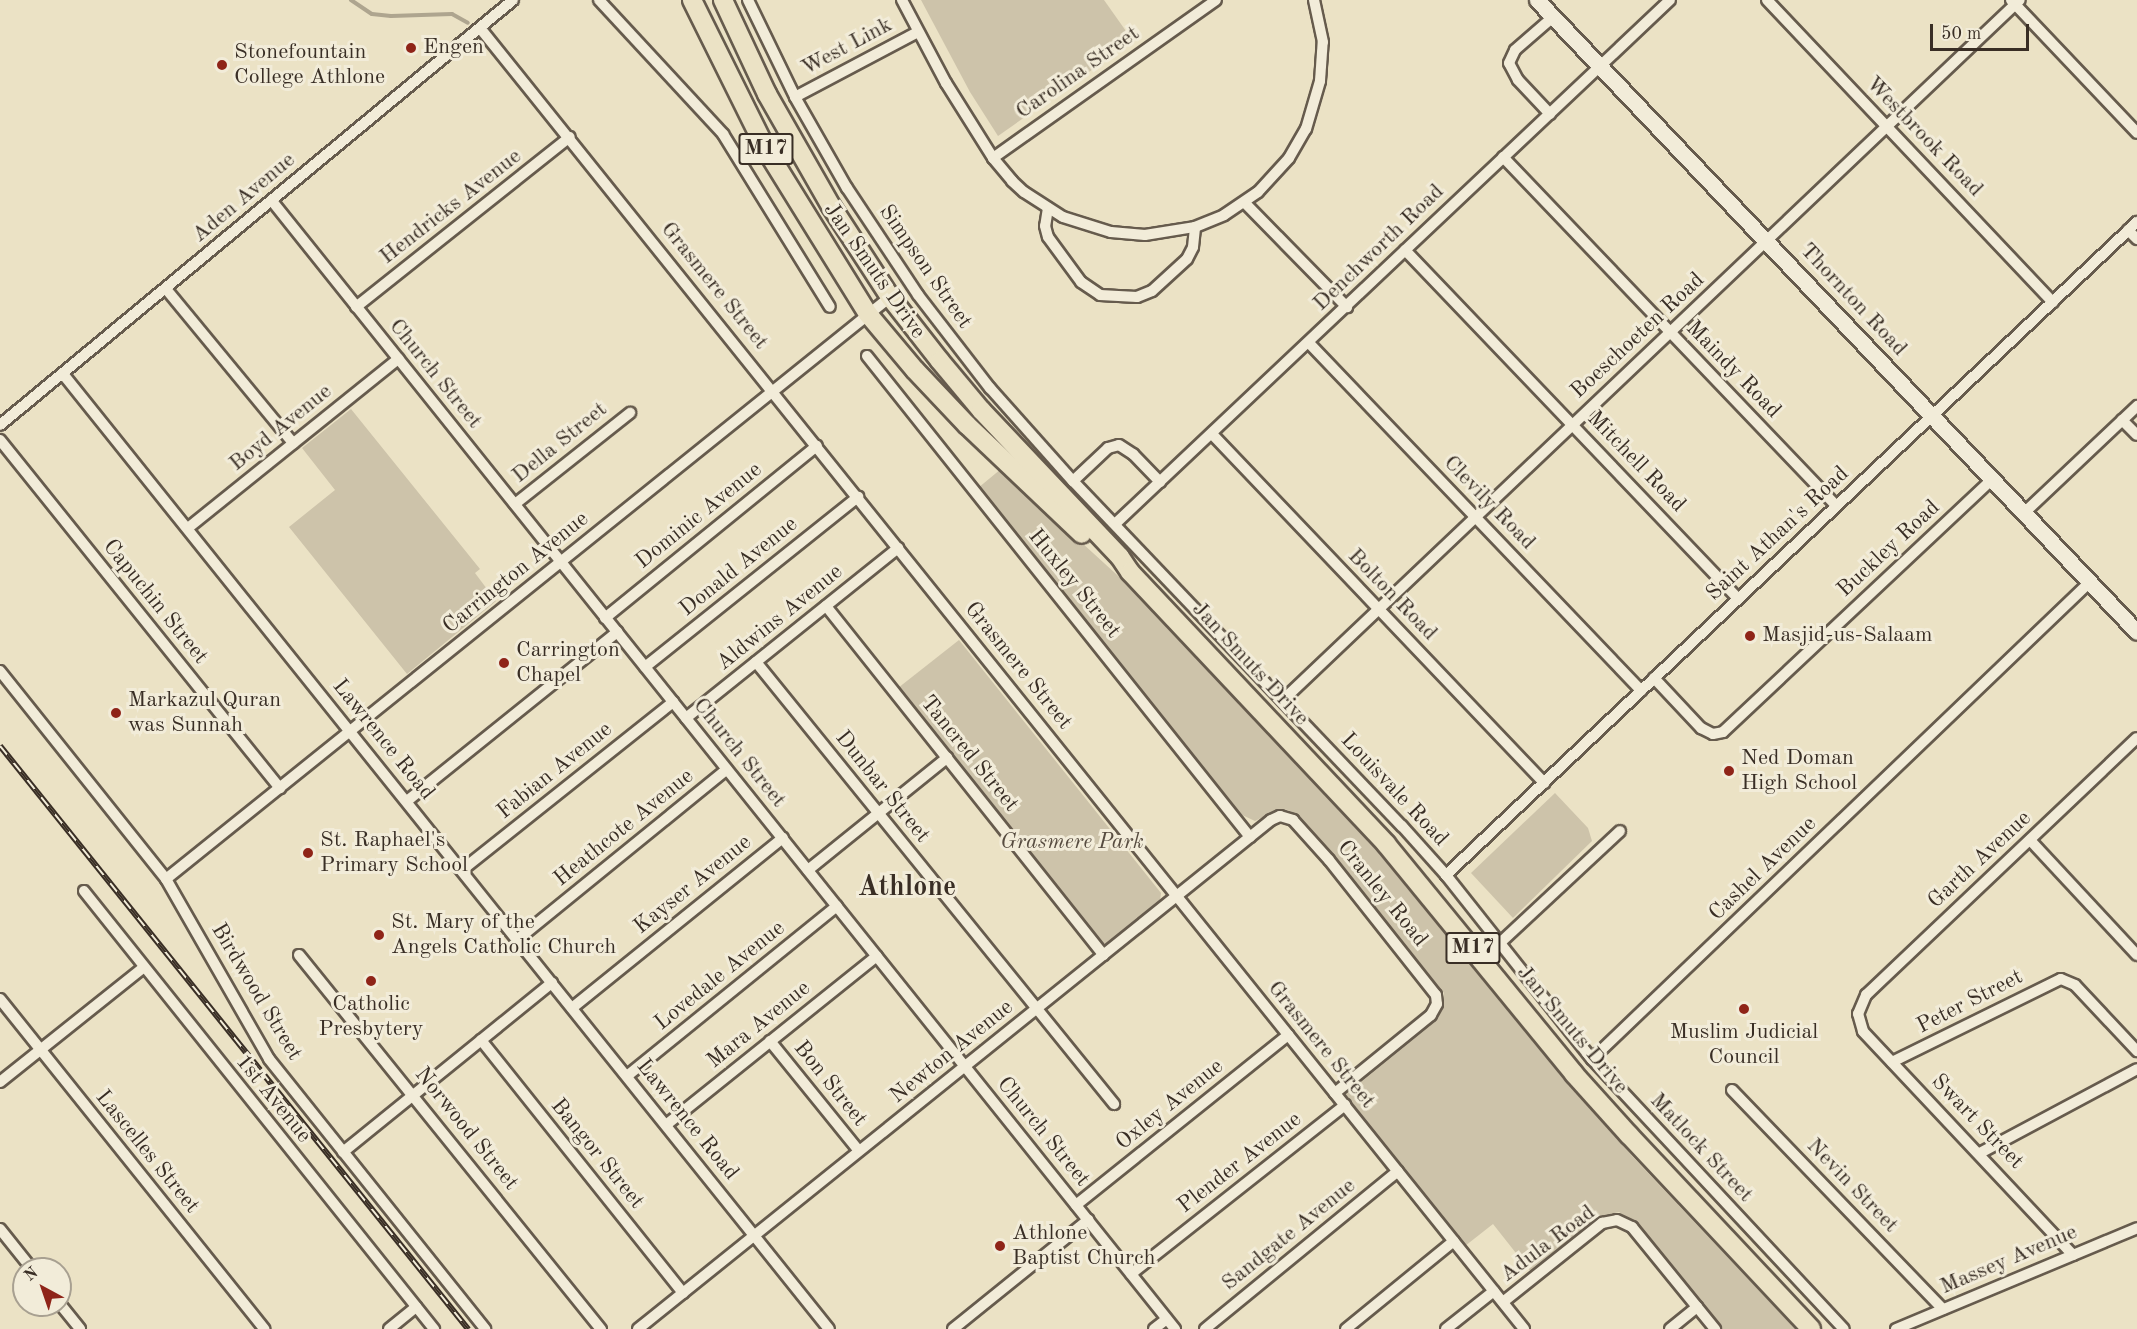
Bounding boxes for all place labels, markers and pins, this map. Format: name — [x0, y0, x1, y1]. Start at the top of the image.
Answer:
place label: Engen — [423, 35, 484, 61]
place label: Stonefountain College Athlone — [234, 39, 385, 90]
marker: Engen — [404, 41, 418, 55]
marker: Stonefountain College Athlone — [215, 58, 229, 72]
place label: Masjid-us-Salaam — [1762, 623, 1933, 649]
marker: Masjid-us-Salaam — [1743, 629, 1757, 643]
place label: Carrington Chapel — [516, 637, 620, 688]
marker: Carrington Chapel — [497, 656, 511, 670]
place label: Markazul Quran was Sunnah — [128, 687, 281, 738]
marker: Markazul Quran was Sunnah — [109, 706, 123, 720]
place label: Ned Doman High School — [1741, 745, 1857, 796]
marker: Ned Doman High School — [1722, 764, 1736, 778]
place label: St. Raphael's Primary School — [320, 827, 468, 878]
marker: St. Raphael's Primary School — [301, 846, 315, 860]
place label: St. Mary of the Angels Catholic Church — [391, 909, 616, 960]
marker: St. Mary of the Angels Catholic Church — [372, 928, 386, 942]
marker: Catholic Presbytery — [364, 974, 378, 988]
place label: Catholic Presbytery — [318, 991, 424, 1042]
marker: Muslim Judicial Council — [1737, 1002, 1751, 1016]
place label: Muslim Judicial Council — [1670, 1019, 1818, 1070]
place label: Athlone Baptist Church — [1012, 1220, 1156, 1272]
marker: Athlone Baptist Church — [993, 1239, 1007, 1253]

